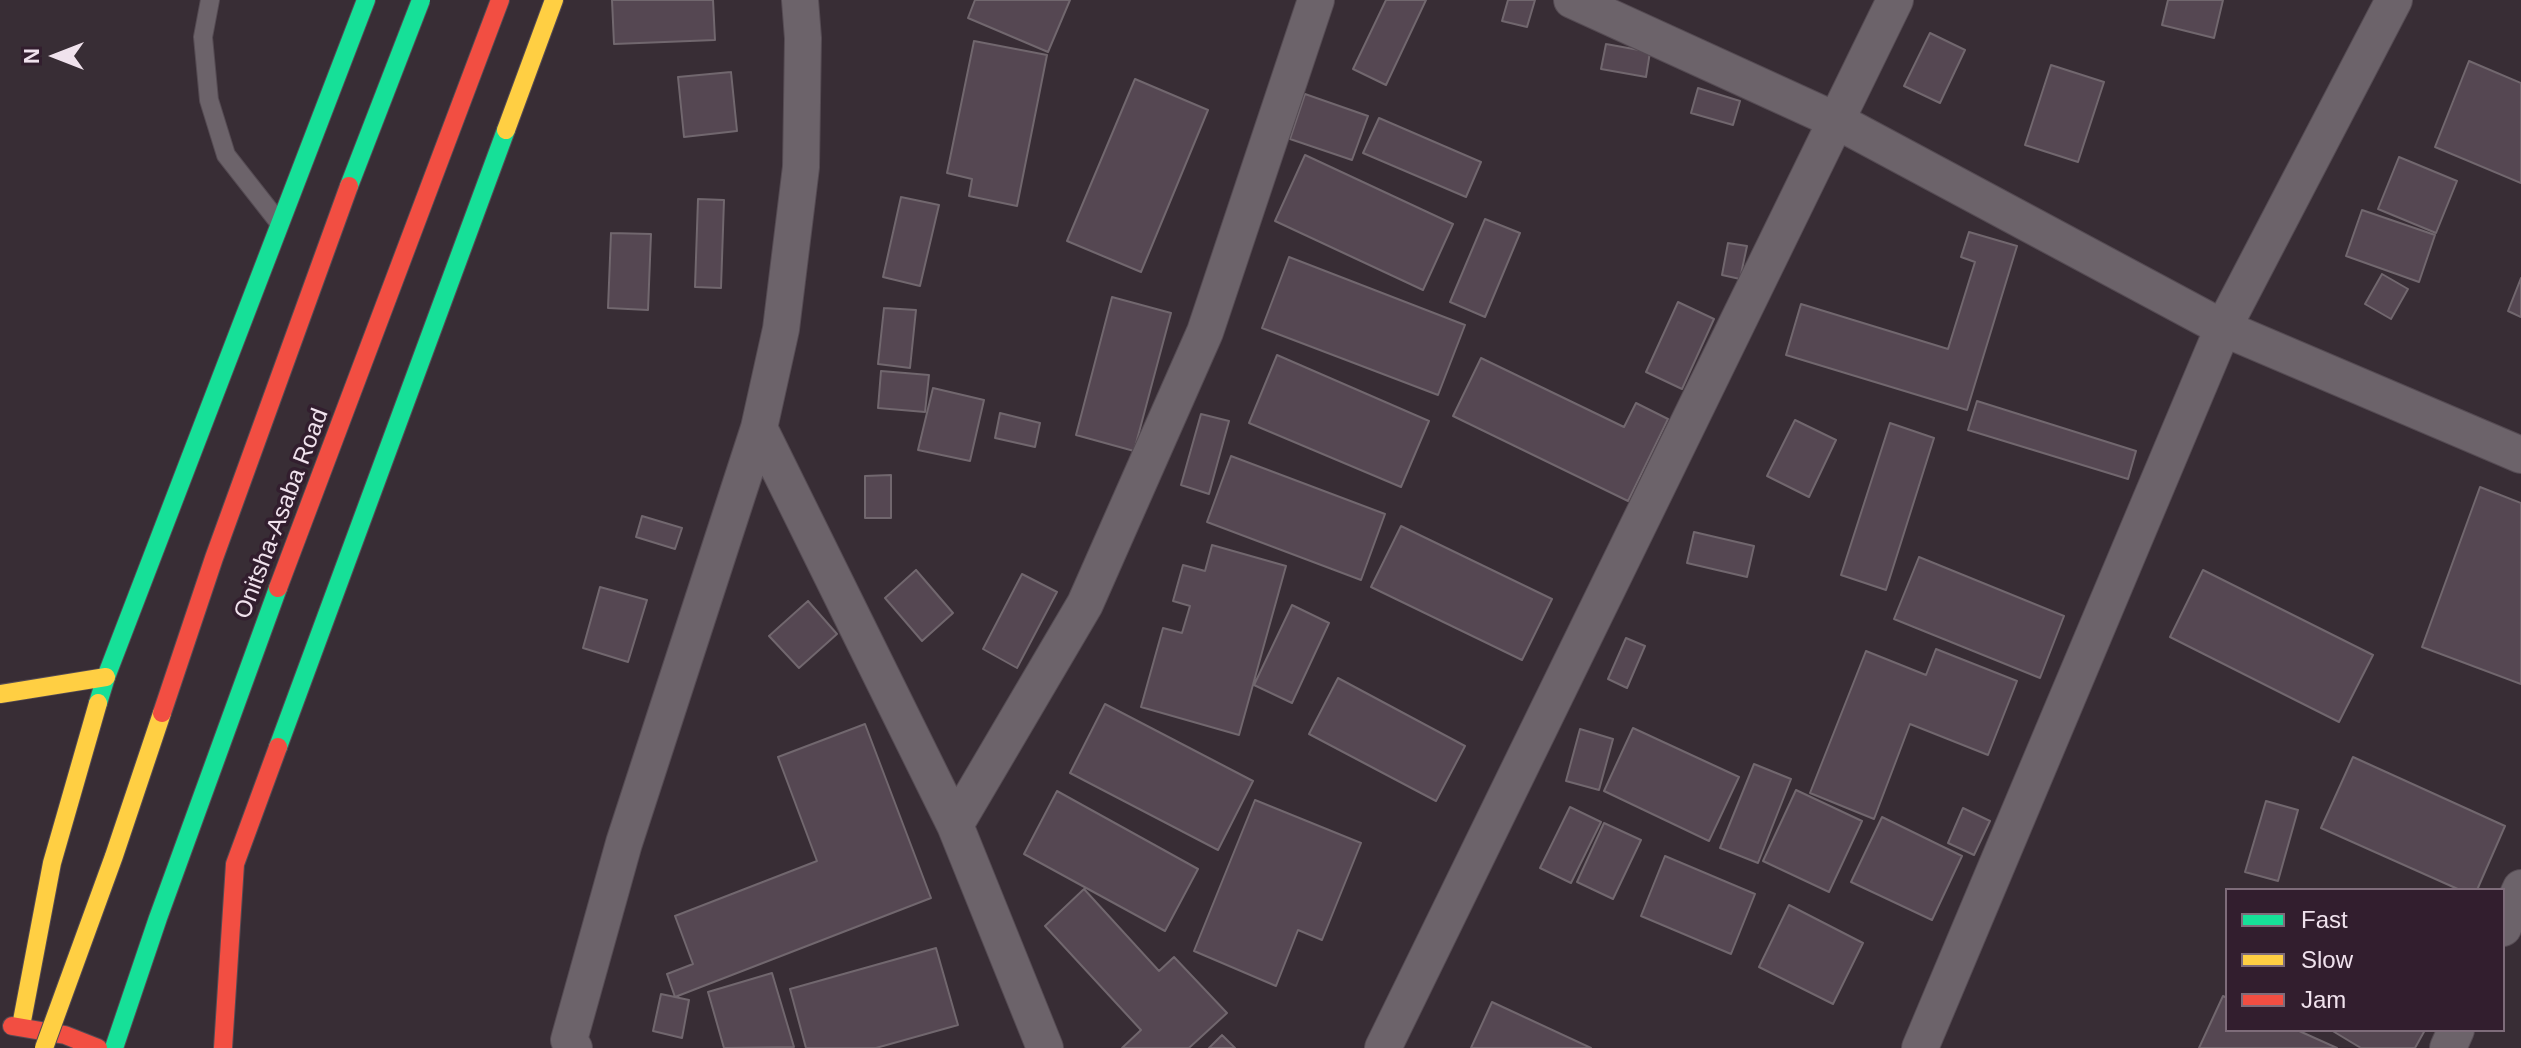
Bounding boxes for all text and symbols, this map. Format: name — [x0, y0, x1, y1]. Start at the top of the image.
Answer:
north arrow — [16, 16, 96, 96]
text: N — [19, 48, 44, 64]
street label: Onitsha-Asaba Road — [229, 405, 335, 623]
legend — [2225, 888, 2505, 1032]
text: Fast — [2301, 906, 2348, 933]
text: Slow — [2301, 946, 2353, 973]
text: Jam — [2301, 986, 2346, 1013]

